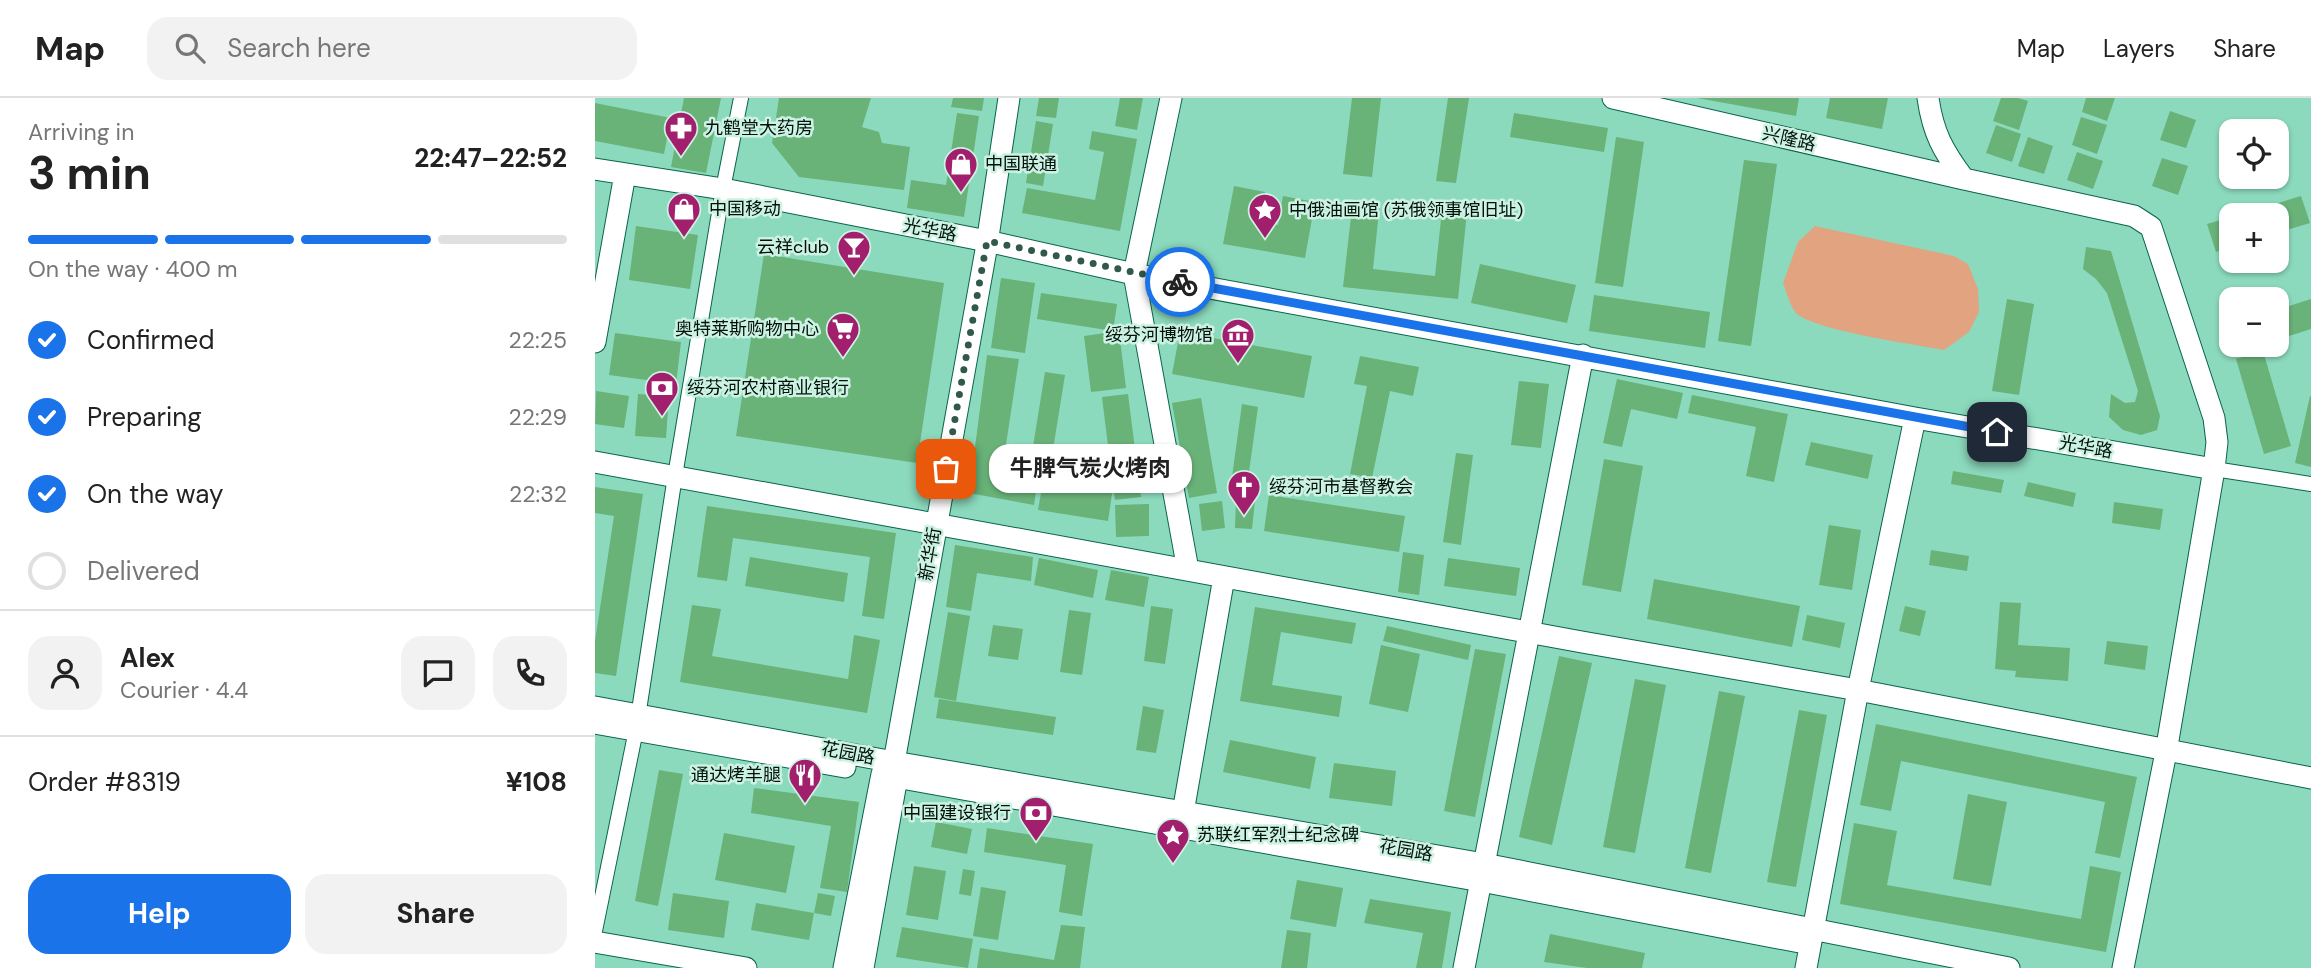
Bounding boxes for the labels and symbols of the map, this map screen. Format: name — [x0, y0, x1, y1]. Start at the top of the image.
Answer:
pharmacy icon: 九鹤堂大药房 — [662, 109, 700, 158]
place label: 九鹤堂大药房 — [705, 116, 813, 140]
street label: 兴隆路 — [1760, 121, 1818, 157]
shop icon: 中国联通 — [942, 145, 980, 194]
place label: 中国联通 — [985, 152, 1057, 176]
shop icon: 中国移动 — [665, 190, 703, 239]
place icon: 中俄油画馆 (苏俄领事馆旧址) — [1246, 191, 1284, 240]
place label: 中国移动 — [709, 197, 781, 221]
place label: 中俄油画馆 (苏俄领事馆旧址) — [1289, 198, 1523, 222]
street label: 光华路 — [901, 213, 959, 247]
bar icon: 云祥club — [835, 228, 873, 277]
place label: 云祥club — [757, 235, 829, 259]
courier — [1145, 247, 1215, 317]
supermarket icon: 奥特莱斯购物中心 — [824, 310, 862, 359]
museum icon: 绥芬河博物馆 — [1219, 316, 1257, 365]
place label: 奥特莱斯购物中心 — [675, 317, 819, 341]
place label: 绥芬河博物馆 — [1105, 323, 1213, 347]
bank icon: 绥芬河农村商业银行 — [643, 369, 681, 418]
place label: 绥芬河农村商业银行 — [687, 376, 849, 400]
pin — [1967, 402, 2027, 462]
street label: 光华路 — [2057, 430, 2115, 464]
pin — [916, 439, 976, 499]
callout: 牛脾气炭火烤肉 — [988, 444, 1191, 494]
church icon: 绥芬河市基督教会 — [1225, 468, 1263, 517]
place label: 绥芬河市基督教会 — [1269, 475, 1413, 499]
street label: 新华街 — [913, 525, 947, 583]
street label: 花园路 — [819, 736, 877, 770]
restaurant icon: 通达烤羊腿 — [786, 756, 824, 805]
place label: 通达烤羊腿 — [691, 763, 781, 787]
bank icon: 中国建设银行 — [1017, 794, 1055, 843]
place label: 中国建设银行 — [903, 801, 1011, 825]
place icon: 苏联红军烈士纪念碑 — [1154, 816, 1192, 865]
place label: 苏联红军烈士纪念碑 — [1197, 823, 1359, 847]
street label: 花园路 — [1377, 833, 1435, 867]

